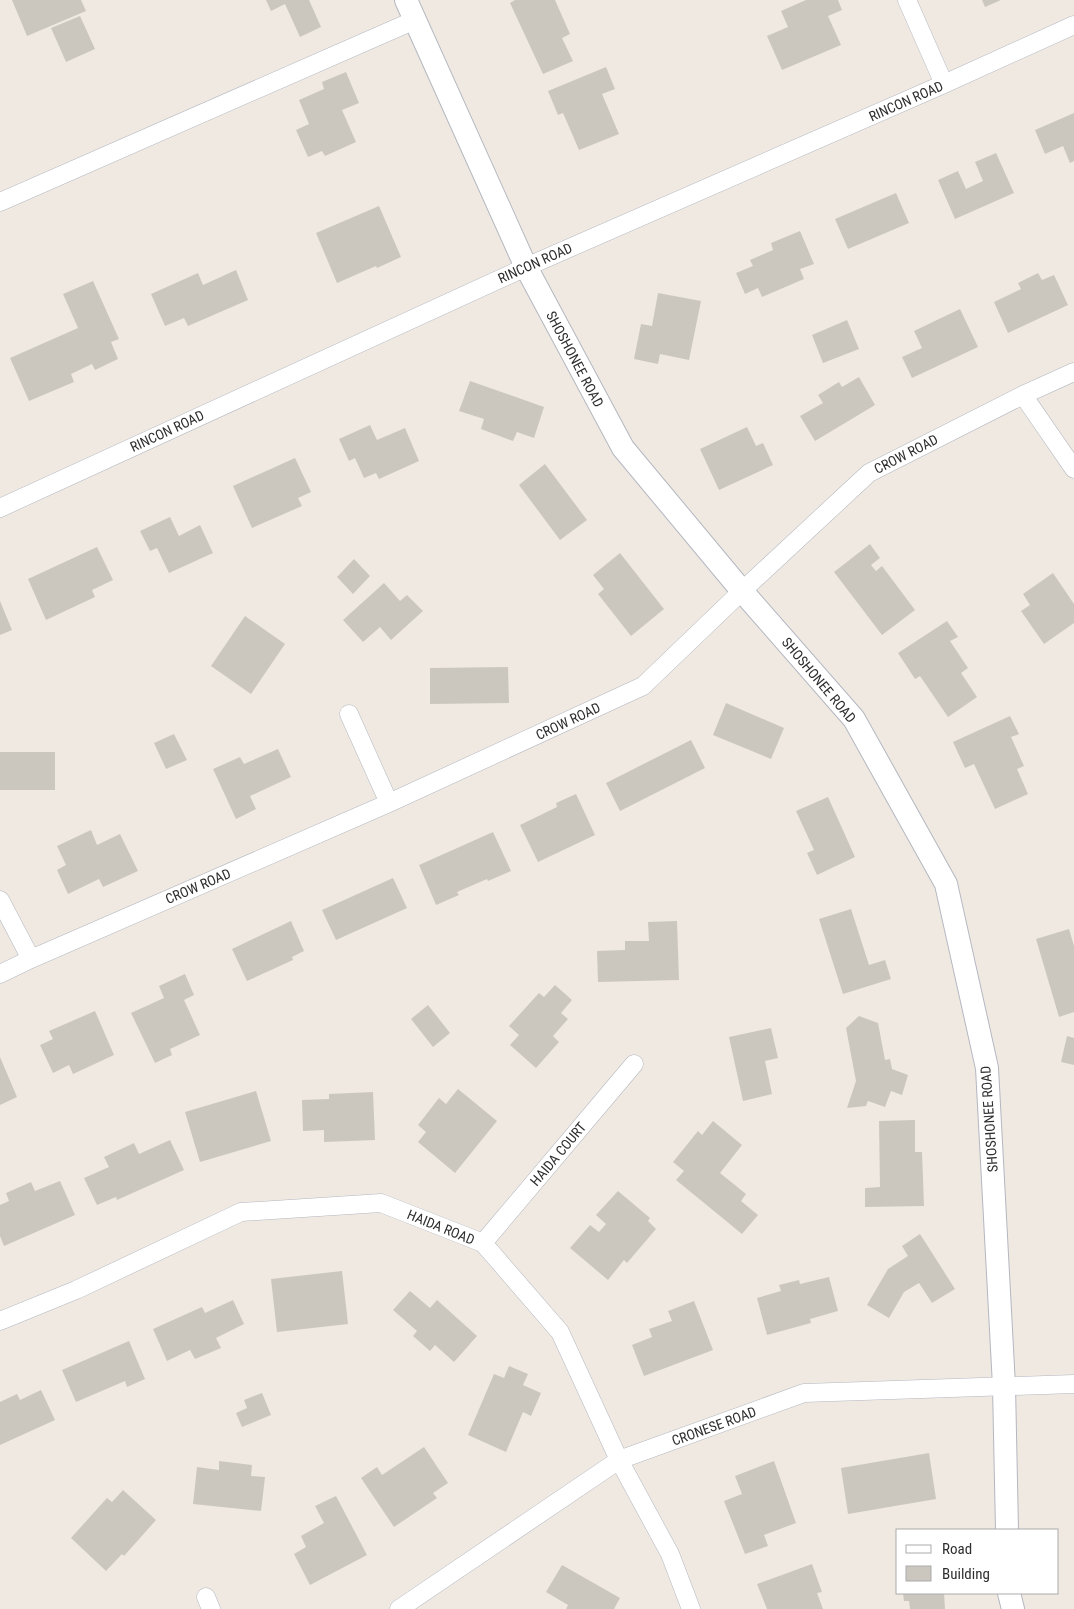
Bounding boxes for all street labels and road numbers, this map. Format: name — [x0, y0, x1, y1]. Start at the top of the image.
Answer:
street label: RINCON ROAD — [866, 77, 946, 125]
street label: RINCON ROAD — [495, 239, 575, 287]
street label: SHOSHONEE ROAD — [543, 308, 607, 410]
street label: RINCON ROAD — [128, 407, 206, 455]
street label: CROW ROAD — [871, 431, 941, 477]
street label: SHOSHONEE ROAD — [779, 634, 859, 726]
street label: CROW ROAD — [533, 699, 603, 743]
street label: CROW ROAD — [163, 865, 233, 907]
street label: SHOSHONEE ROAD — [977, 1065, 1001, 1173]
street label: HAIDA COURT — [527, 1119, 589, 1189]
street label: HAIDA ROAD — [405, 1206, 477, 1248]
street label: CRONESE ROAD — [670, 1403, 758, 1449]

